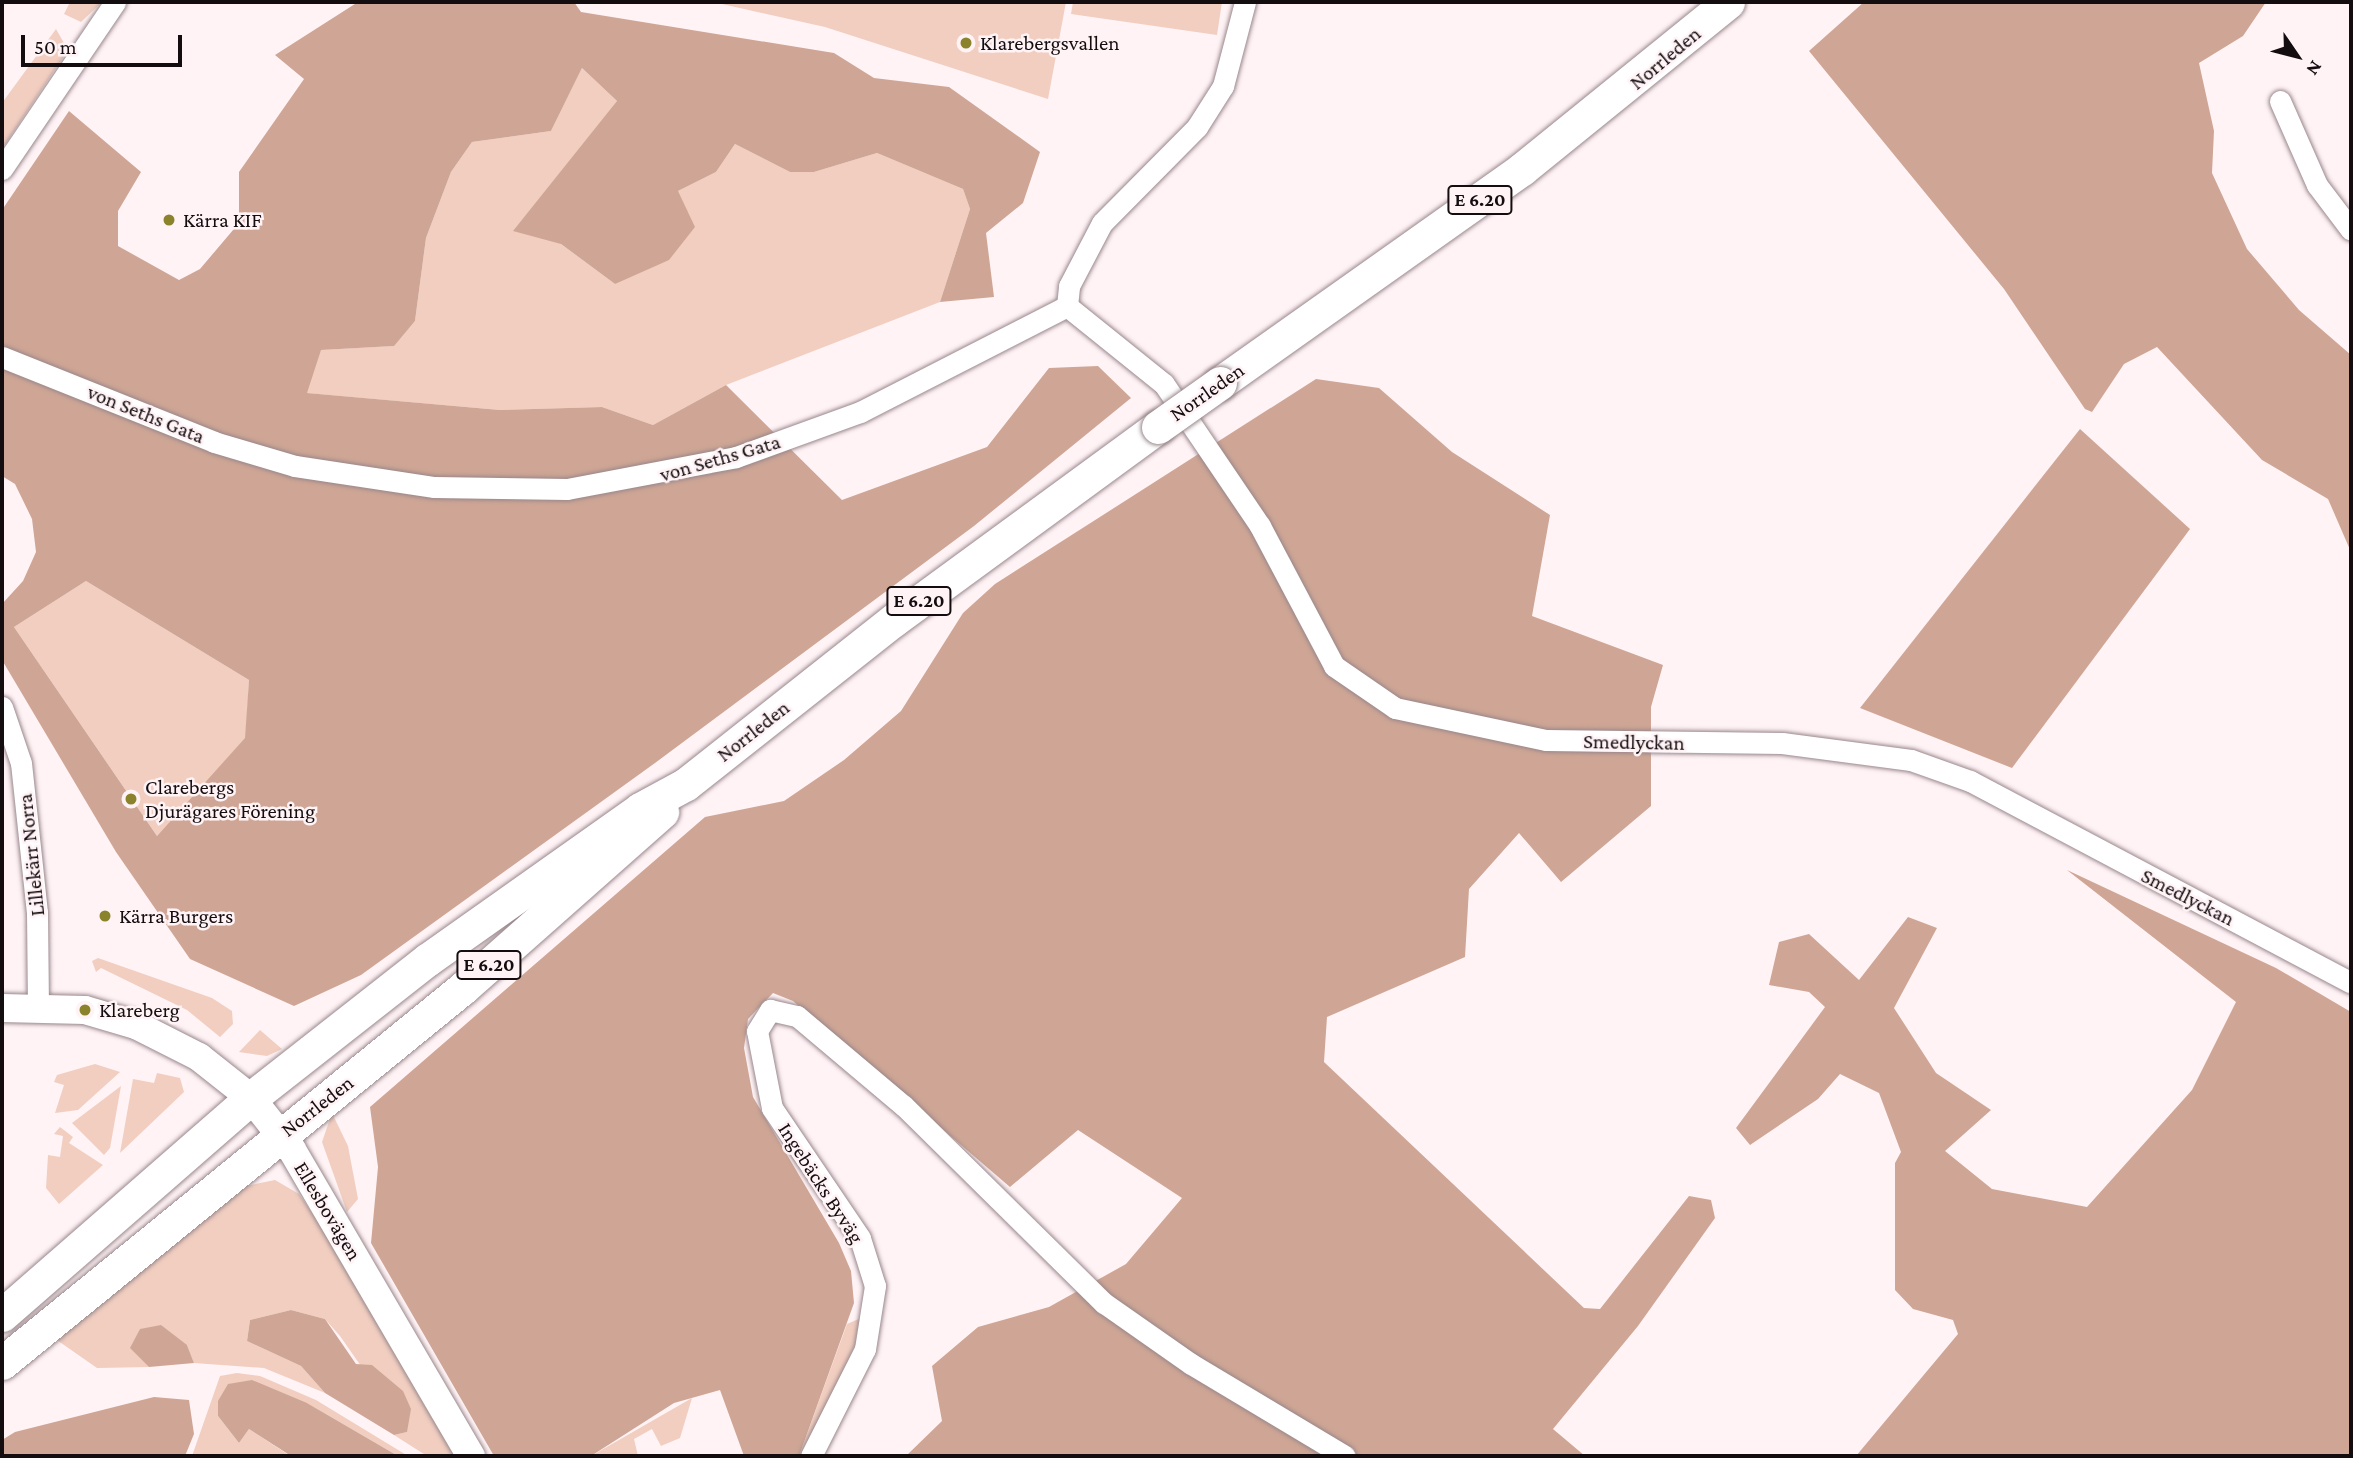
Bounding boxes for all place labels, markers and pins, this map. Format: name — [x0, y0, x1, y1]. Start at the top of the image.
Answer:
place label: Klarebergsvallen — [980, 30, 1120, 56]
marker: Klarebergsvallen — [958, 35, 974, 51]
place label: Kärra KIF — [183, 207, 262, 233]
marker: Kärra KIF — [161, 212, 177, 228]
place label: Clarebergs Djurägares Förening — [145, 774, 315, 824]
marker: Clarebergs Djurägares Förening — [123, 791, 139, 807]
place label: Kärra Burgers — [119, 903, 233, 929]
marker: Kärra Burgers — [97, 908, 113, 924]
place label: Klareberg — [99, 997, 180, 1023]
marker: Klareberg — [77, 1002, 93, 1018]

